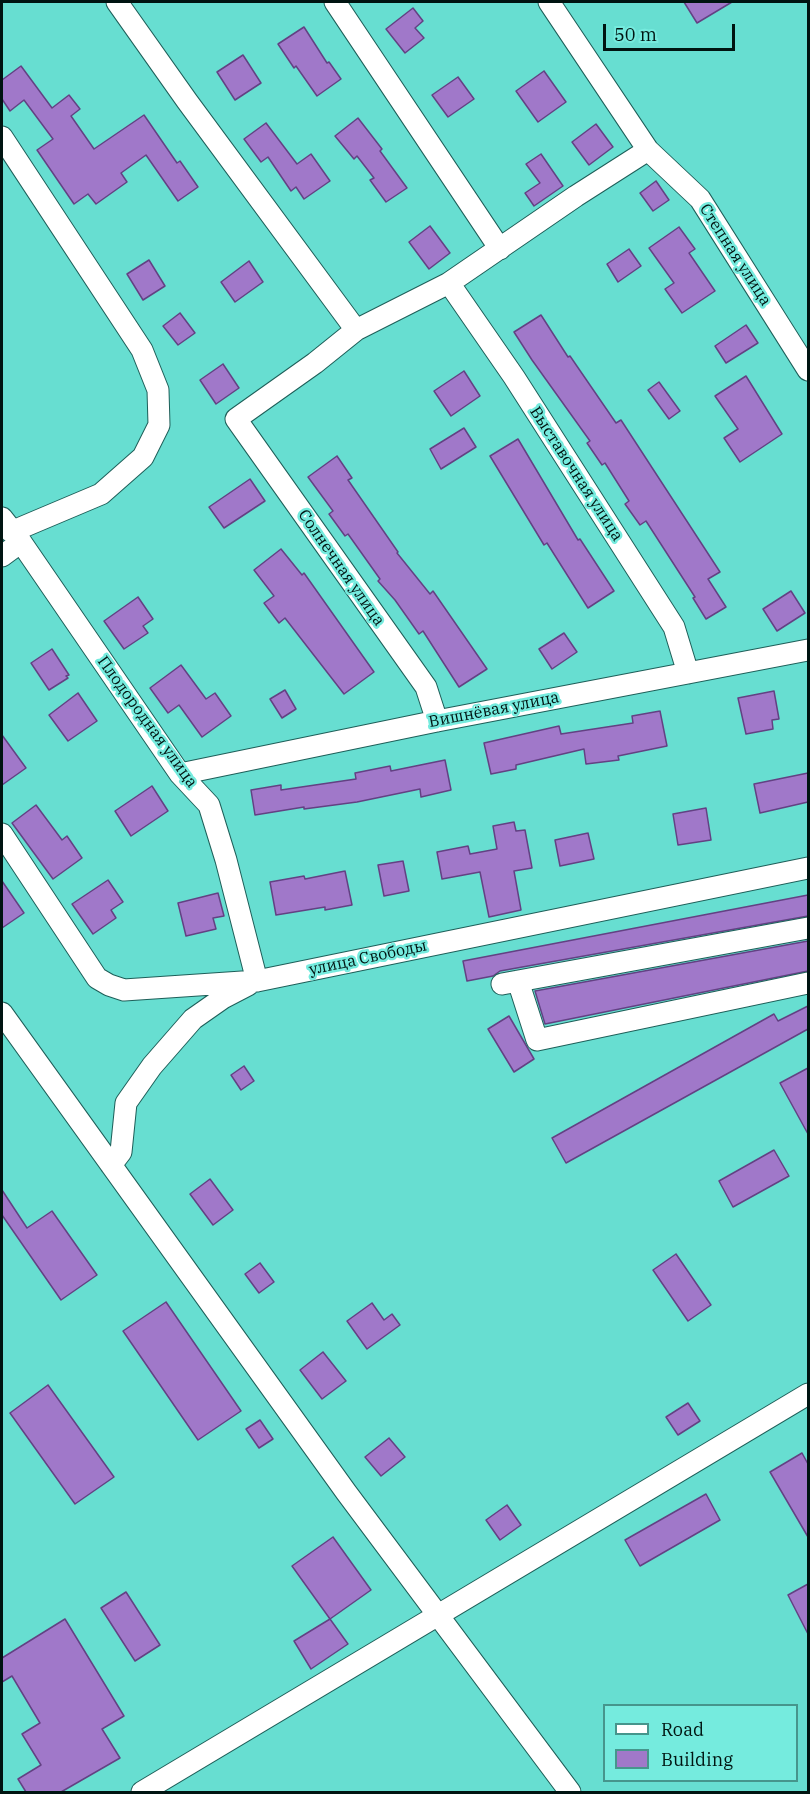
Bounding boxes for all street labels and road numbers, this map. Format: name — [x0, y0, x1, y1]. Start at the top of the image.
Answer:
street label: Степная улица — [695, 201, 775, 309]
street label: Выставочная улица — [525, 403, 627, 545]
street label: Солнечная улица — [294, 506, 388, 630]
street label: Плодородная улица — [93, 653, 201, 791]
street label: Вишнёвая улица — [427, 688, 561, 732]
street label: улица Свободы — [307, 936, 429, 980]

